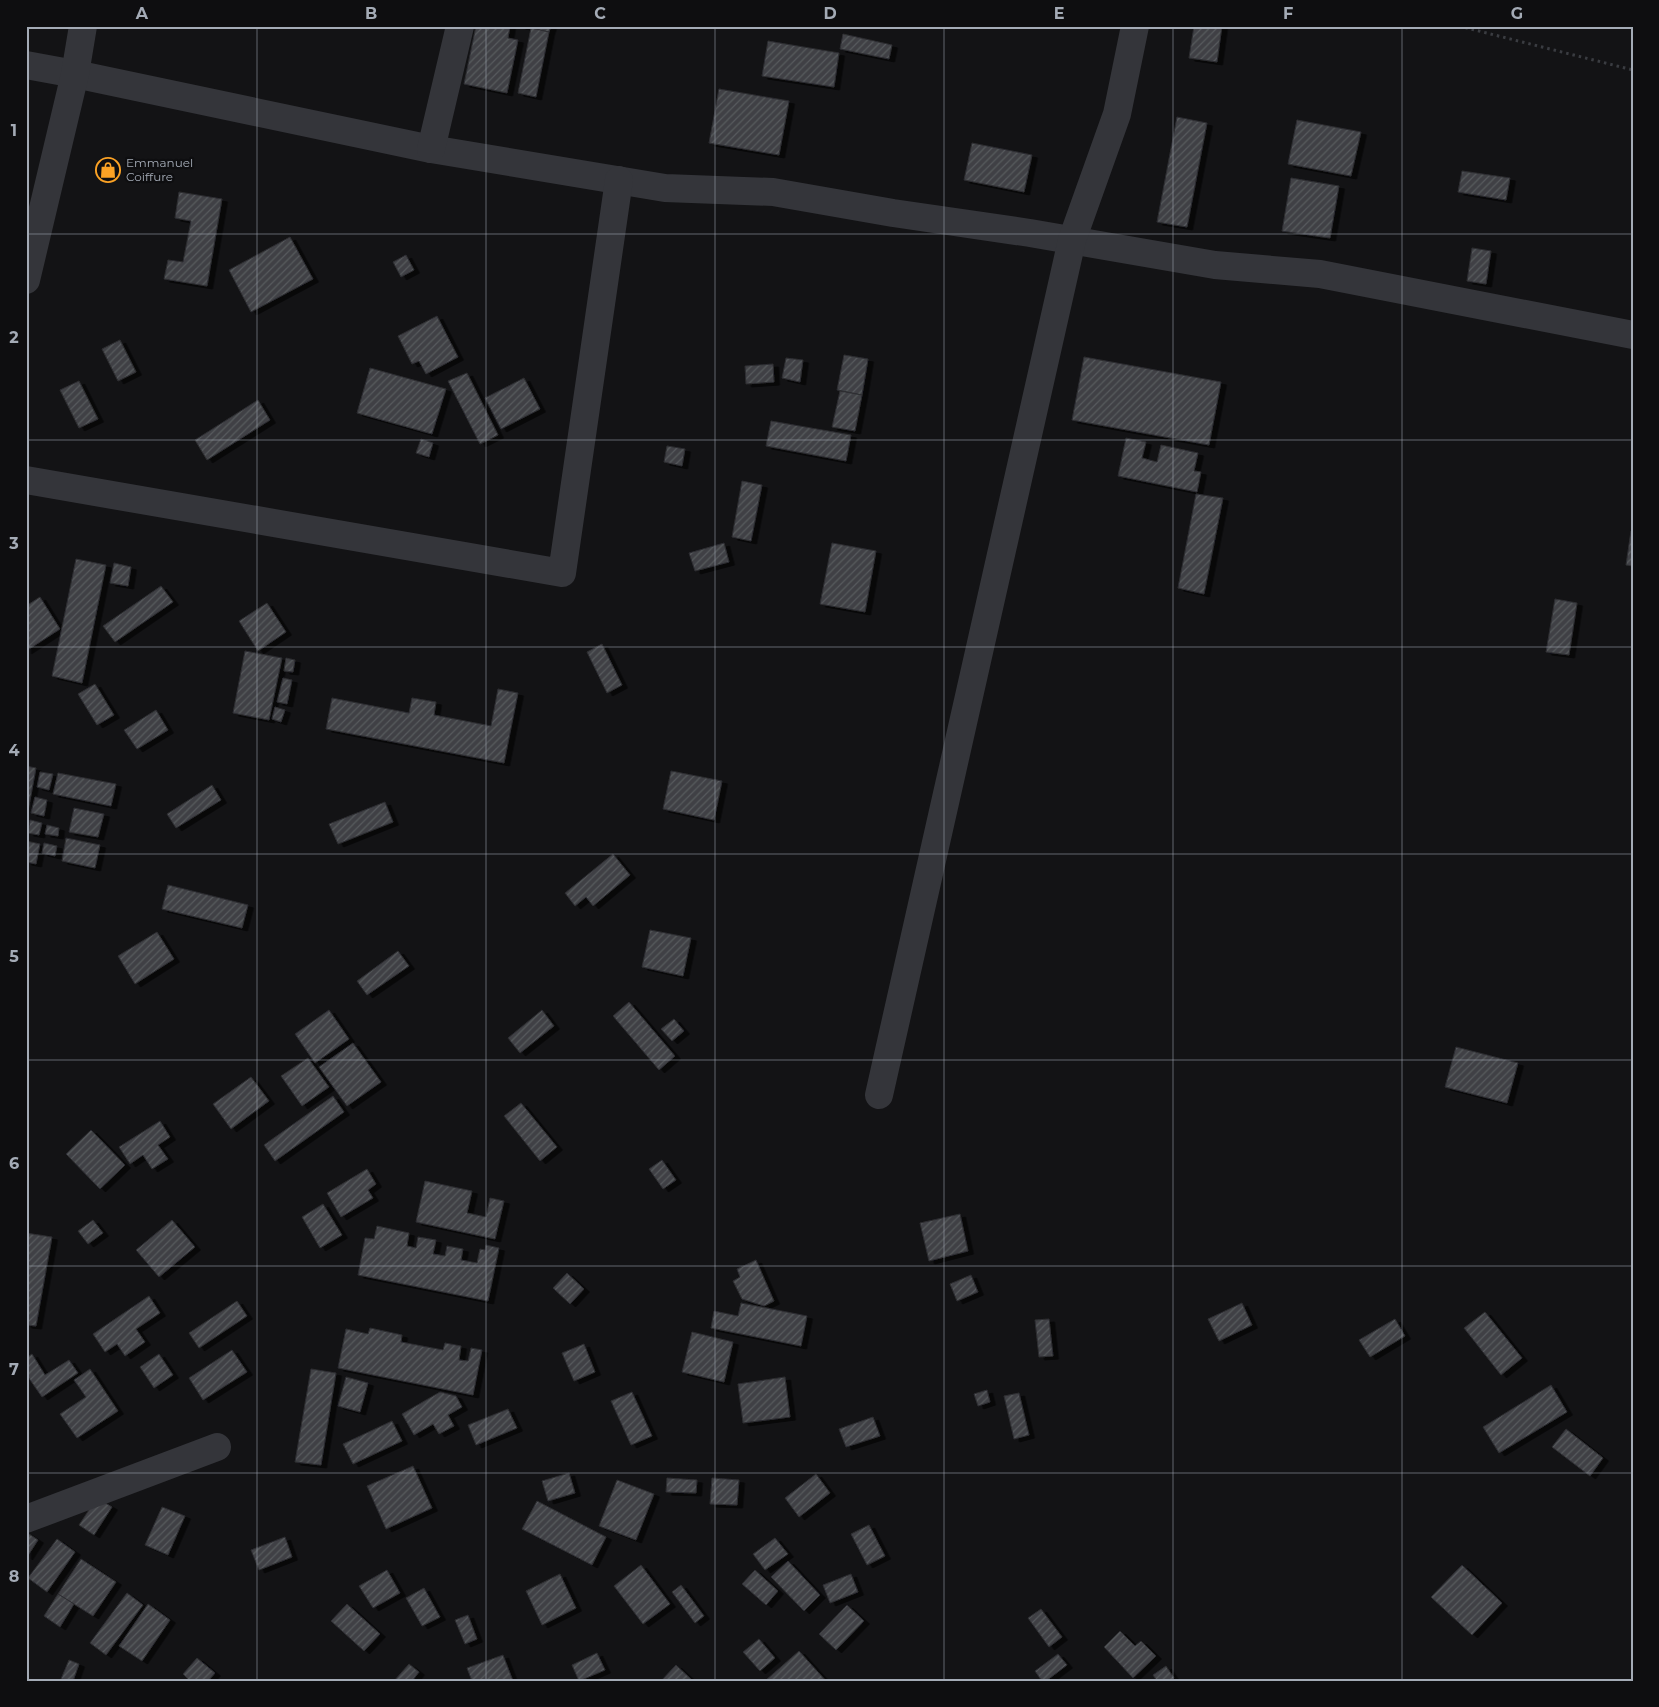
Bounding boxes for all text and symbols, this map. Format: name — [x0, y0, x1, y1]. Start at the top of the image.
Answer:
text: A — [135, 4, 149, 23]
text: B — [365, 4, 377, 23]
text: C — [594, 4, 606, 23]
text: D — [823, 4, 837, 23]
text: E — [1054, 4, 1064, 23]
text: F — [1283, 4, 1293, 23]
text: G — [1511, 4, 1523, 23]
text: 1 — [11, 121, 17, 140]
place label: Emmanuel Coiffure — [126, 155, 193, 184]
shop icon: Emmanuel Coiffure — [95, 157, 121, 183]
text: 2 — [9, 328, 19, 347]
text: 3 — [8, 534, 19, 553]
text: 4 — [8, 741, 20, 760]
text: 5 — [9, 947, 19, 966]
text: 6 — [9, 1154, 19, 1173]
text: 7 — [9, 1360, 19, 1379]
text: 8 — [9, 1567, 19, 1586]

